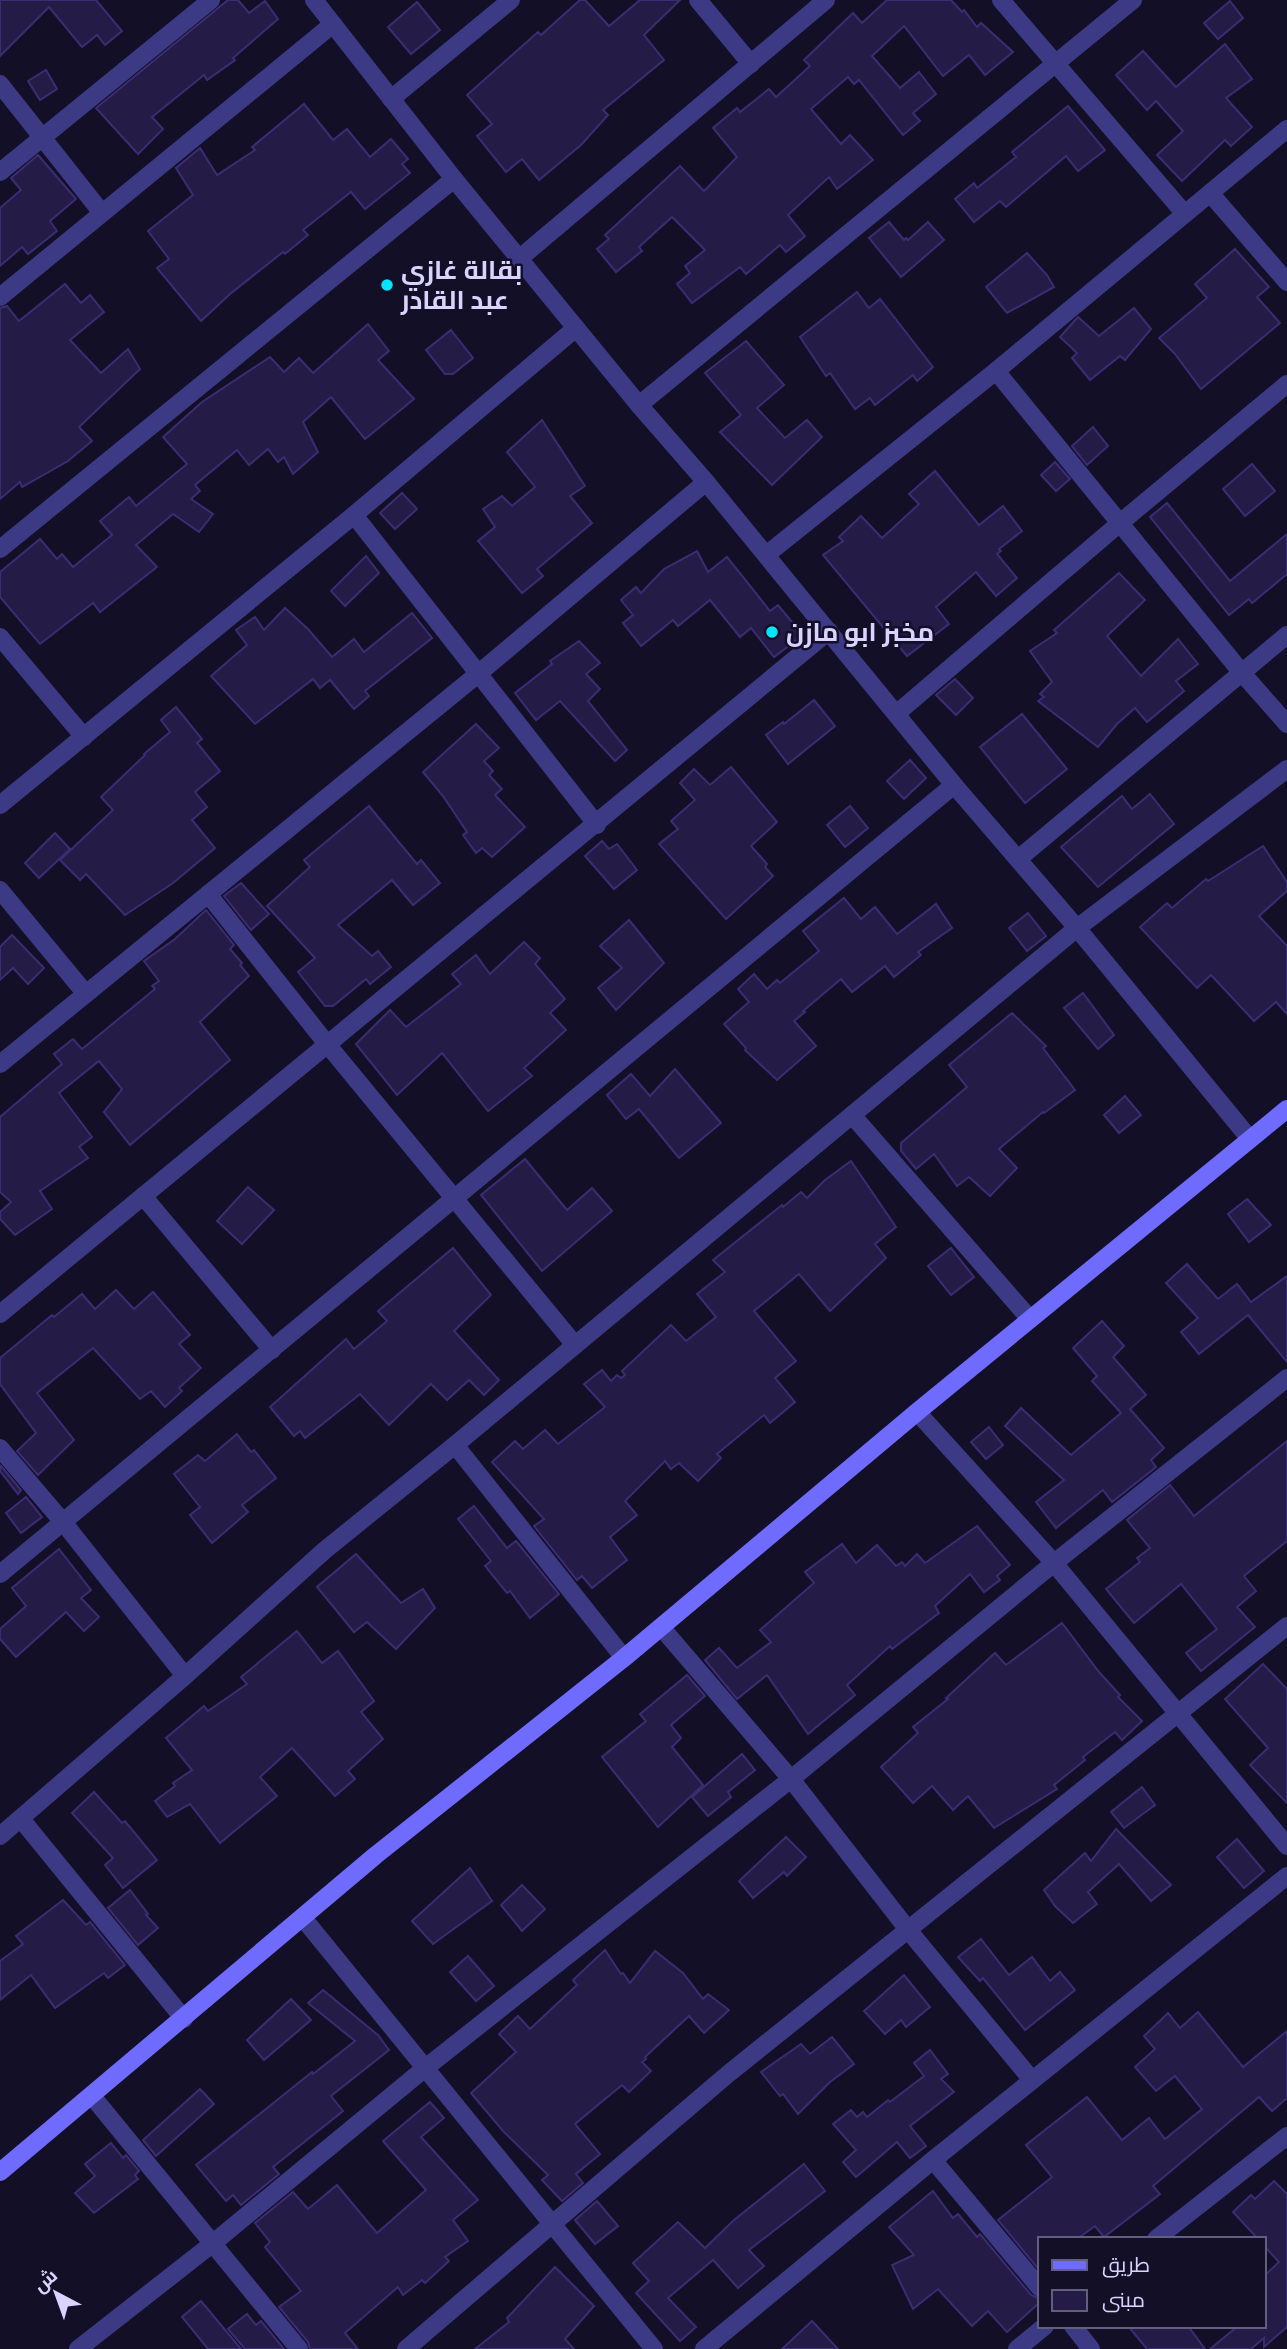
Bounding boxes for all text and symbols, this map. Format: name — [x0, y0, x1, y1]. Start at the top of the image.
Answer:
place label: بقالة غازي عبد القادر — [400, 254, 522, 316]
marker: بقالة غازي عبد القادر — [379, 277, 395, 293]
place label: مخبز ابو مازن — [786, 616, 934, 648]
marker: مخبز ابو مازن — [764, 624, 780, 640]
legend — [1038, 2237, 1266, 2328]
text: طريق — [1102, 2252, 1150, 2278]
north arrow — [21, 2258, 91, 2328]
text: ش — [28, 2264, 62, 2297]
text: مبنى — [1102, 2287, 1145, 2313]

